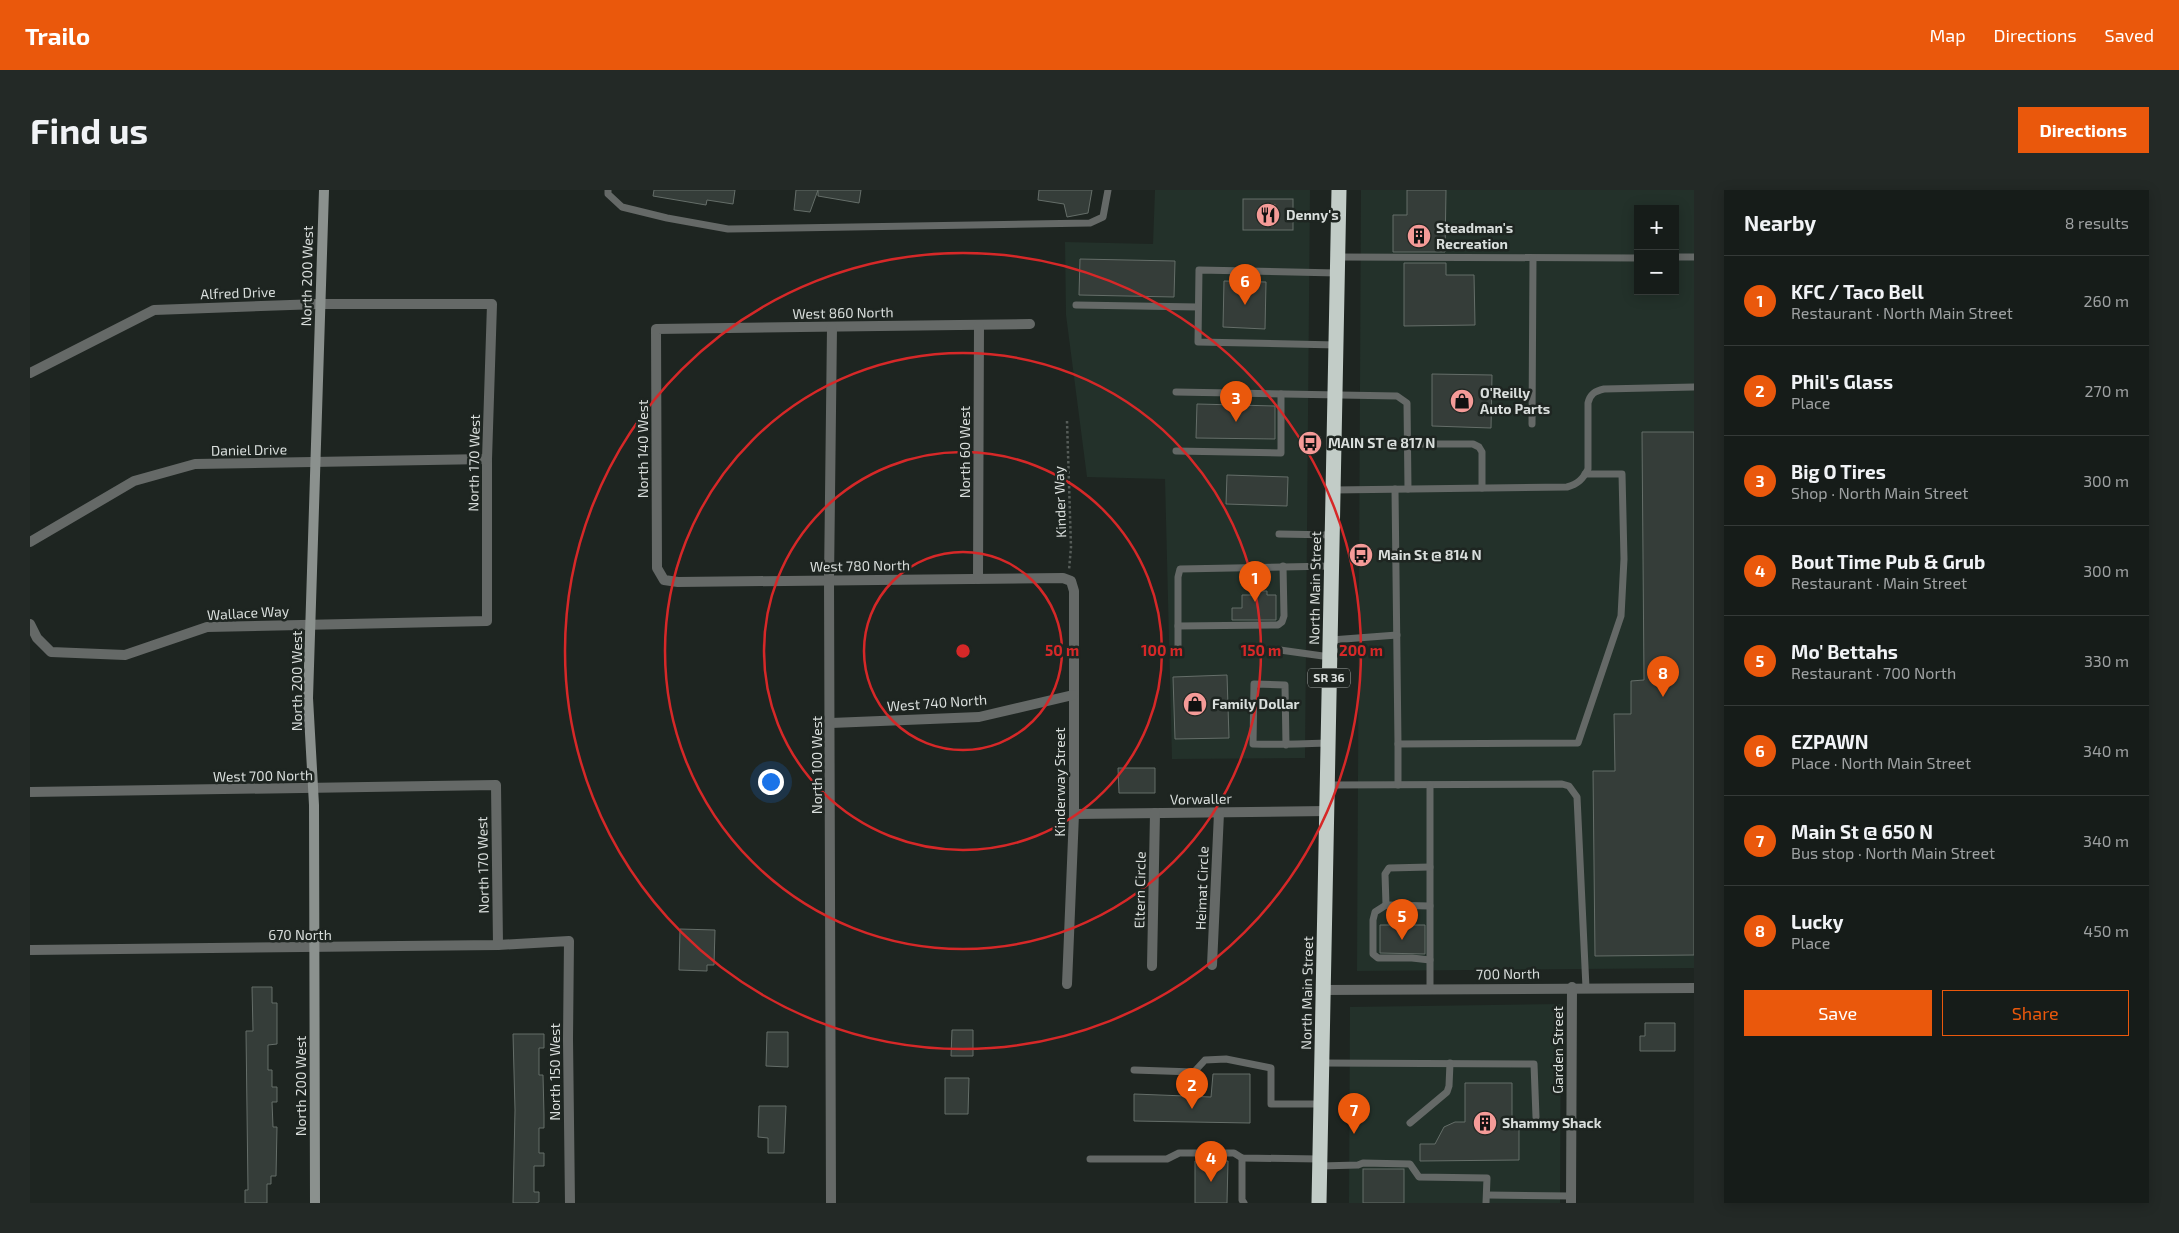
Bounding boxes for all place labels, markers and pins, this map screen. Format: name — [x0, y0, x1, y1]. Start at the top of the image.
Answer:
restaurant icon: Denny's — [1255, 202, 1281, 228]
place label: Denny's — [1286, 206, 1339, 223]
place label: Steadman's Recreation — [1436, 219, 1513, 252]
building icon: Steadman's Recreation — [1406, 223, 1432, 249]
pin: 6 — [1229, 264, 1261, 305]
pin: 3 — [1220, 381, 1252, 422]
place label: O'Reilly Auto Parts — [1480, 384, 1550, 417]
shop icon: O'Reilly Auto Parts — [1449, 388, 1475, 414]
bus stop icon: MAIN ST @ 817 N — [1297, 430, 1323, 456]
place label: MAIN ST @ 817 N — [1328, 434, 1435, 451]
bus stop icon: Main St @ 814 N — [1348, 542, 1374, 568]
place label: Main St @ 814 N — [1378, 546, 1482, 563]
pin: 1 — [1239, 561, 1271, 602]
centre of rings — [954, 642, 972, 660]
pin: 8 — [1647, 656, 1679, 697]
shop icon: Family Dollar — [1182, 691, 1208, 717]
place label: Family Dollar — [1212, 695, 1300, 712]
pin: 5 — [1386, 899, 1418, 940]
pin: 2 — [1176, 1068, 1208, 1109]
pin: 7 — [1338, 1093, 1370, 1134]
building icon: Shammy Shack — [1472, 1110, 1498, 1136]
place label: Shammy Shack — [1502, 1114, 1602, 1131]
pin: 4 — [1195, 1141, 1227, 1182]

